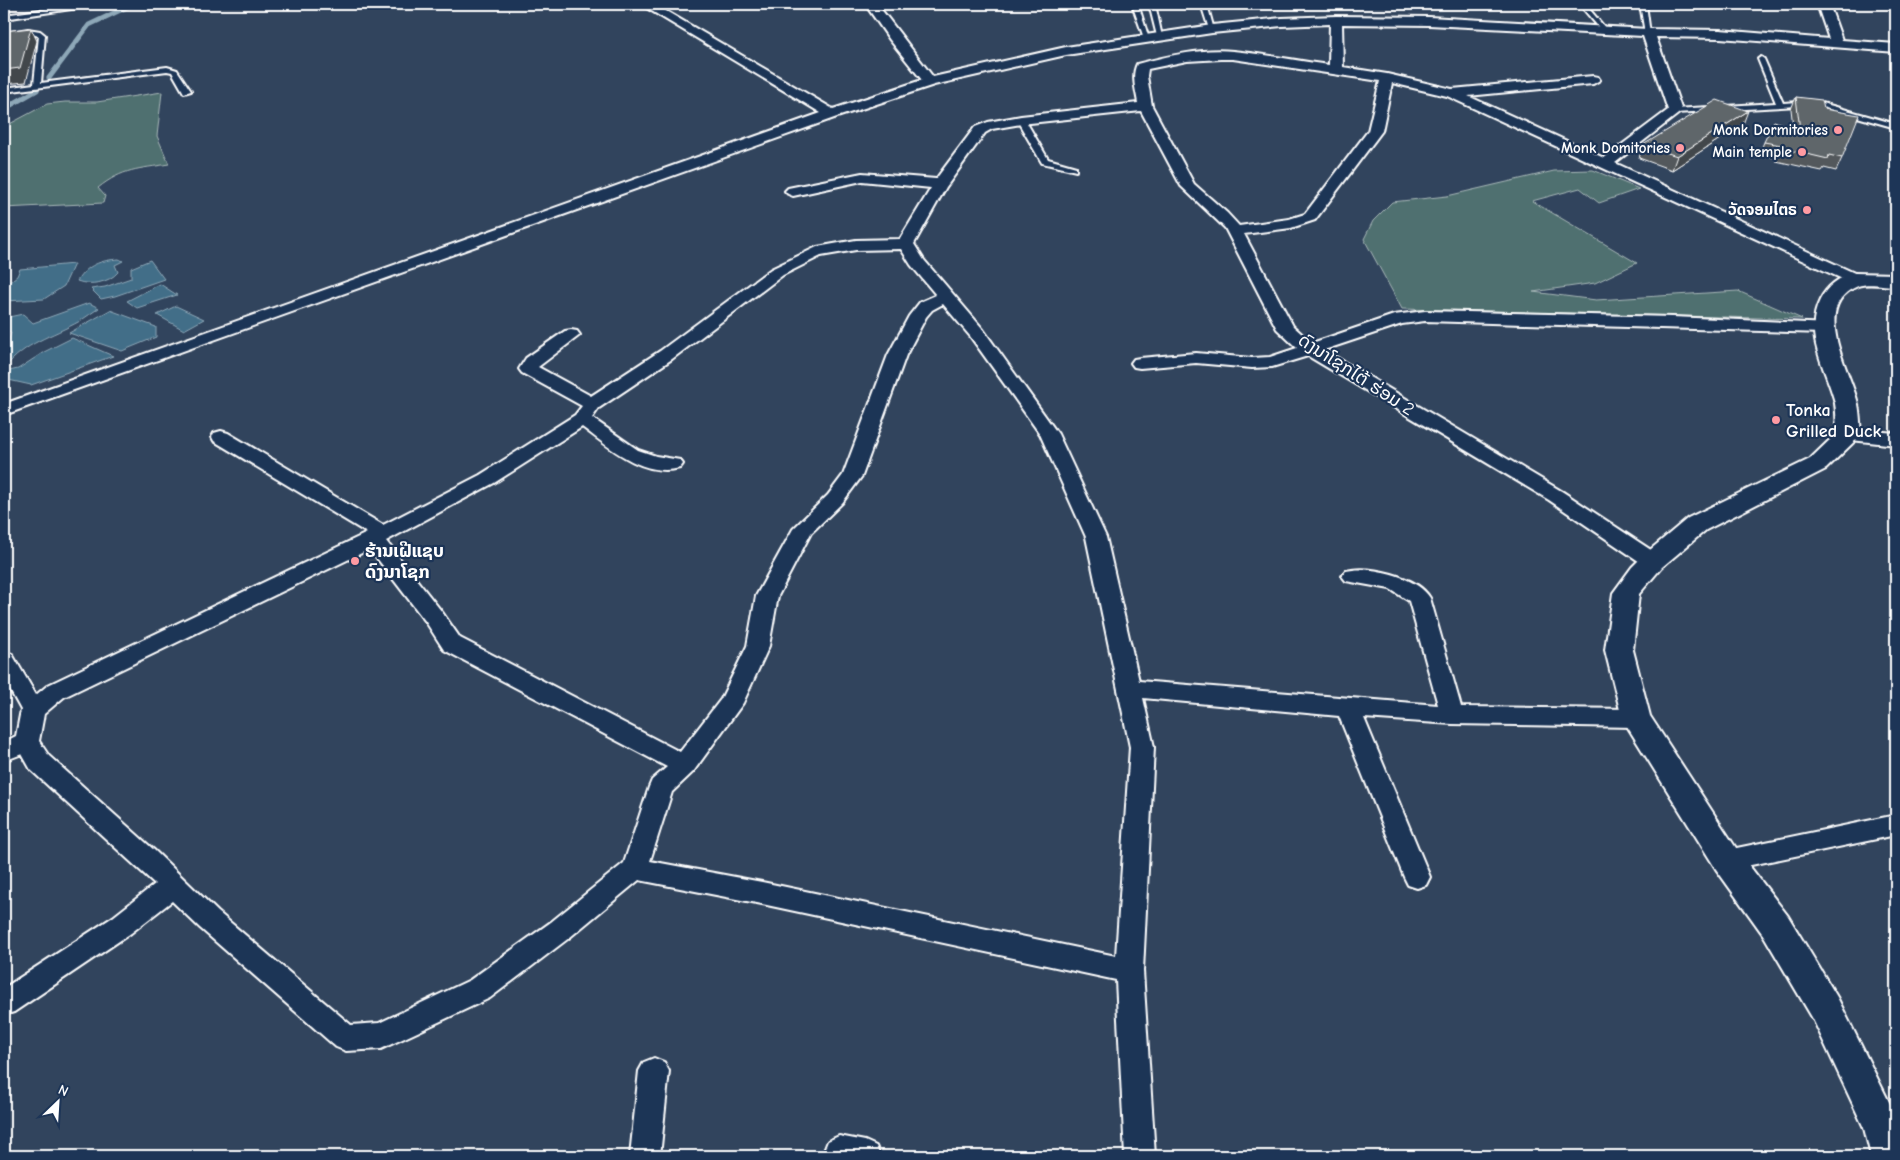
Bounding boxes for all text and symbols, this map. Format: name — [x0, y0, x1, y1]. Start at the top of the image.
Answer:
place label: Monk Dormitories — [1713, 121, 1828, 139]
marker: Monk Dormitories — [1832, 124, 1844, 136]
place label: Monk Domitories — [1561, 139, 1670, 157]
marker: Monk Domitories — [1674, 142, 1686, 154]
place label: Main temple — [1713, 143, 1792, 161]
marker: Main temple — [1796, 146, 1808, 158]
place label: ວັດຈອມໄຕຣ — [1728, 201, 1797, 219]
marker: ວັດຈອມໄຕຣ — [1801, 204, 1813, 216]
street label: ດົງນາໂຊກໄຕ້ ຮ່ອມ 2 — [1294, 330, 1418, 420]
place label: Tonka Grilled Duck — [1786, 400, 1881, 442]
marker: Tonka Grilled Duck — [1770, 414, 1782, 426]
place label: ຮ້ານເຝີແຊບ ດົງນາໂຊກ — [365, 541, 444, 583]
marker: ຮ້ານເຝີແຊບ ດົງນາໂຊກ — [349, 555, 361, 567]
north arrow — [32, 1078, 82, 1128]
text: N — [56, 1081, 71, 1100]

